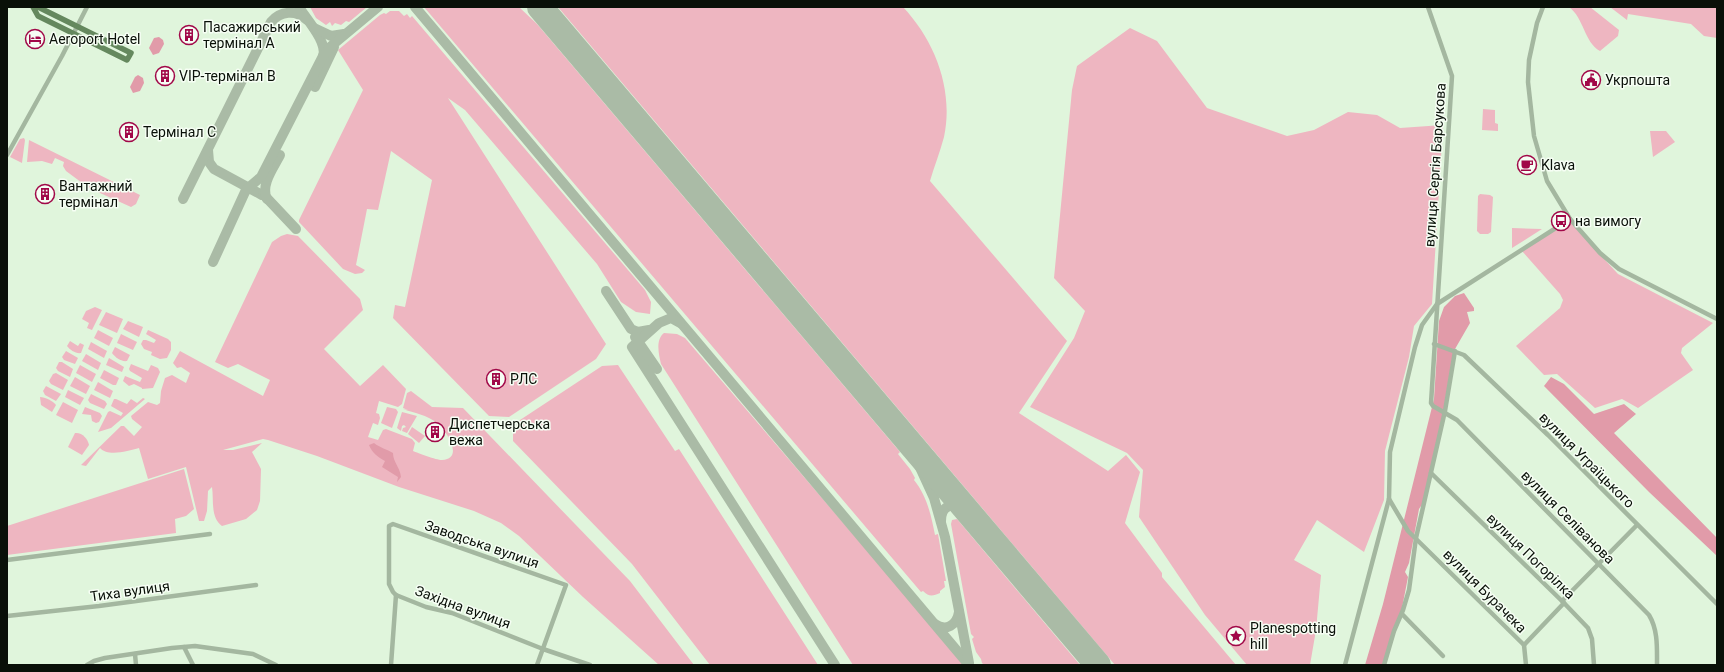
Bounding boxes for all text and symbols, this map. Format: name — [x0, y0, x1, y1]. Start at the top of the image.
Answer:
place label: Пасажирський термінал A — [203, 19, 301, 51]
building icon: Пасажирський термінал A — [178, 24, 200, 46]
hotel icon: Aeroport Hotel — [24, 28, 46, 50]
place label: Aeroport Hotel — [49, 31, 141, 47]
building icon: VIP-термінал B — [154, 65, 176, 87]
place label: VIP-термінал B — [179, 68, 276, 84]
public building icon: Укрпошта — [1580, 69, 1602, 91]
place label: Укрпошта — [1605, 72, 1670, 88]
street label: вулиця Сергія Барсукова — [1421, 83, 1449, 247]
building icon: Термінал C — [118, 121, 140, 143]
place label: Термінал C — [143, 124, 216, 140]
cafe icon: Klava — [1516, 154, 1538, 176]
place label: Klava — [1541, 157, 1575, 173]
place label: Вантажний термінал — [59, 178, 133, 210]
building icon: Вантажний термінал — [34, 183, 56, 205]
bus stop icon: на вимогу — [1550, 210, 1572, 232]
place label: на вимогу — [1575, 213, 1641, 229]
building icon: РЛС — [485, 368, 507, 390]
place label: РЛС — [510, 371, 537, 387]
street label: вулиця Уграїцького — [1536, 409, 1638, 511]
place label: Диспетчерська вежа — [449, 416, 550, 448]
building icon: Диспетчерська вежа — [424, 421, 446, 443]
street label: вулиця Селіванова — [1518, 467, 1618, 567]
street label: вулиця Погорілка — [1484, 510, 1578, 602]
street label: Заводська вулиця — [423, 517, 541, 571]
street label: вулиця Бурачека — [1440, 546, 1530, 636]
street label: Тиха вулиця — [89, 577, 171, 605]
street label: Західна вулиця — [413, 582, 513, 632]
place label: Planespotting hill — [1250, 620, 1336, 652]
place icon: Planespotting hill — [1225, 625, 1247, 647]

